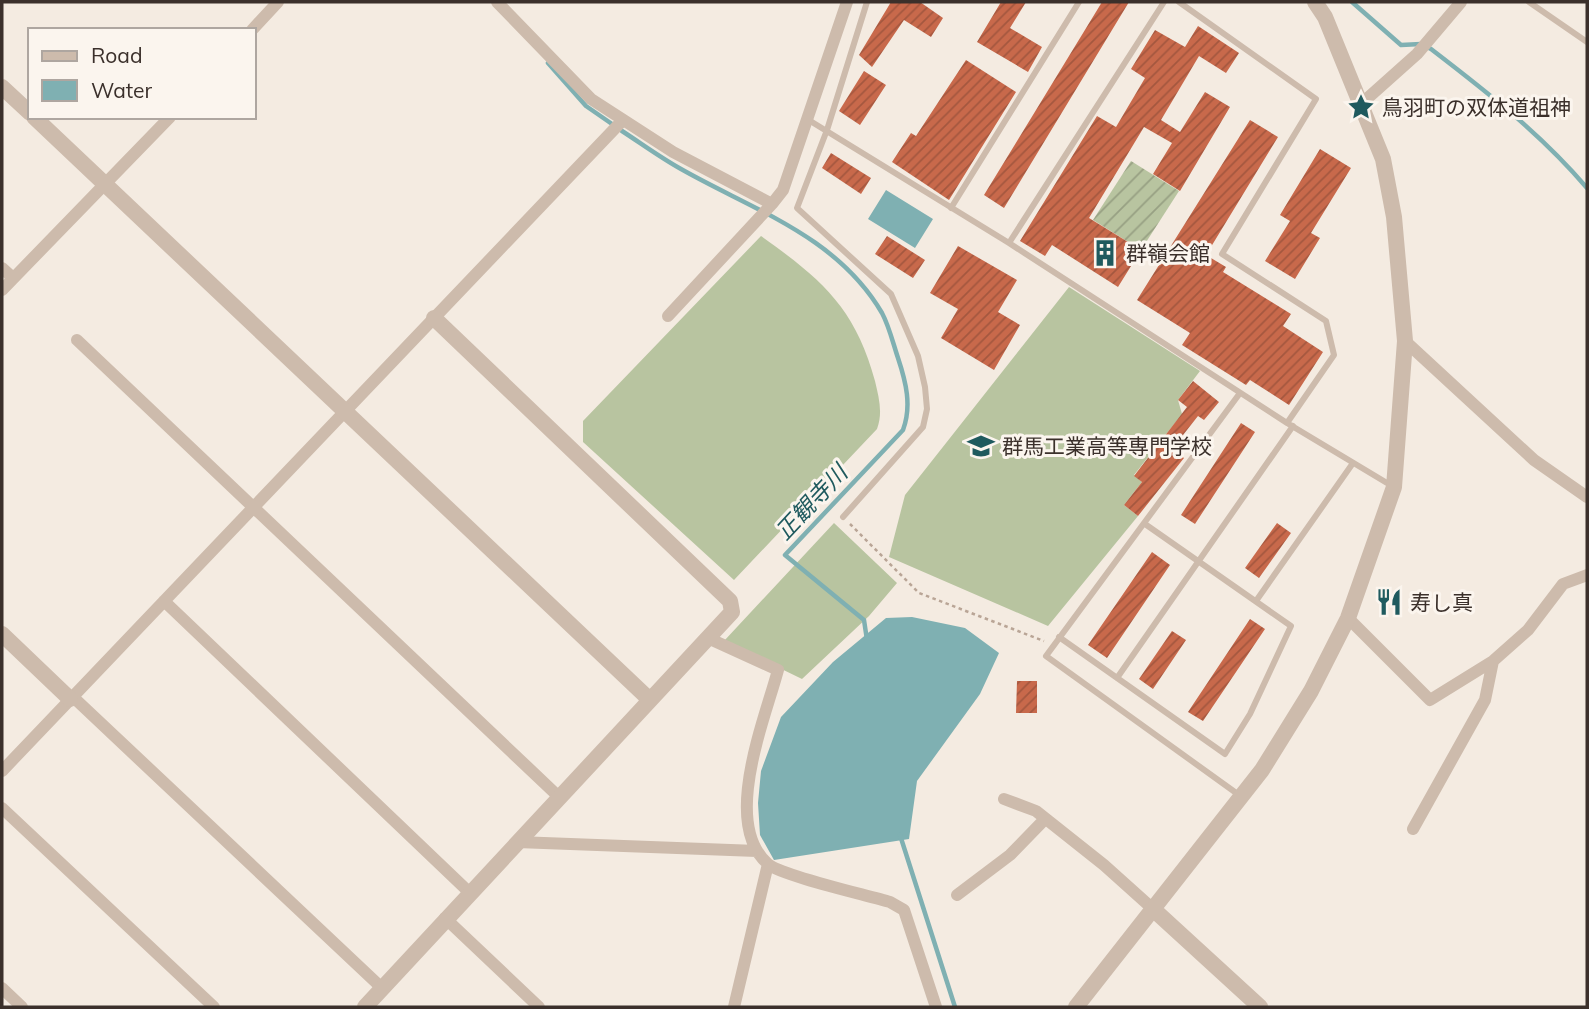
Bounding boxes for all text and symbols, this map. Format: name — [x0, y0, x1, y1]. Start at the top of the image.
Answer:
legend — [28, 28, 256, 119]
text: Road — [91, 42, 142, 68]
text: Water — [91, 77, 152, 103]
place icon: 鳥羽町の双体道祖神 — [1346, 92, 1376, 122]
place label: 鳥羽町の双体道祖神 — [1382, 94, 1571, 120]
building icon: 群嶺会館 — [1090, 238, 1120, 268]
place label: 群嶺会館 — [1126, 240, 1210, 266]
school or university icon: 群馬工業高等専門学校 — [966, 431, 996, 461]
place label: 群馬工業高等専門学校 — [1002, 433, 1212, 459]
water label: 正観寺川 — [769, 456, 855, 546]
restaurant icon: 寿し真 — [1374, 587, 1404, 617]
place label: 寿し真 — [1410, 589, 1473, 615]

